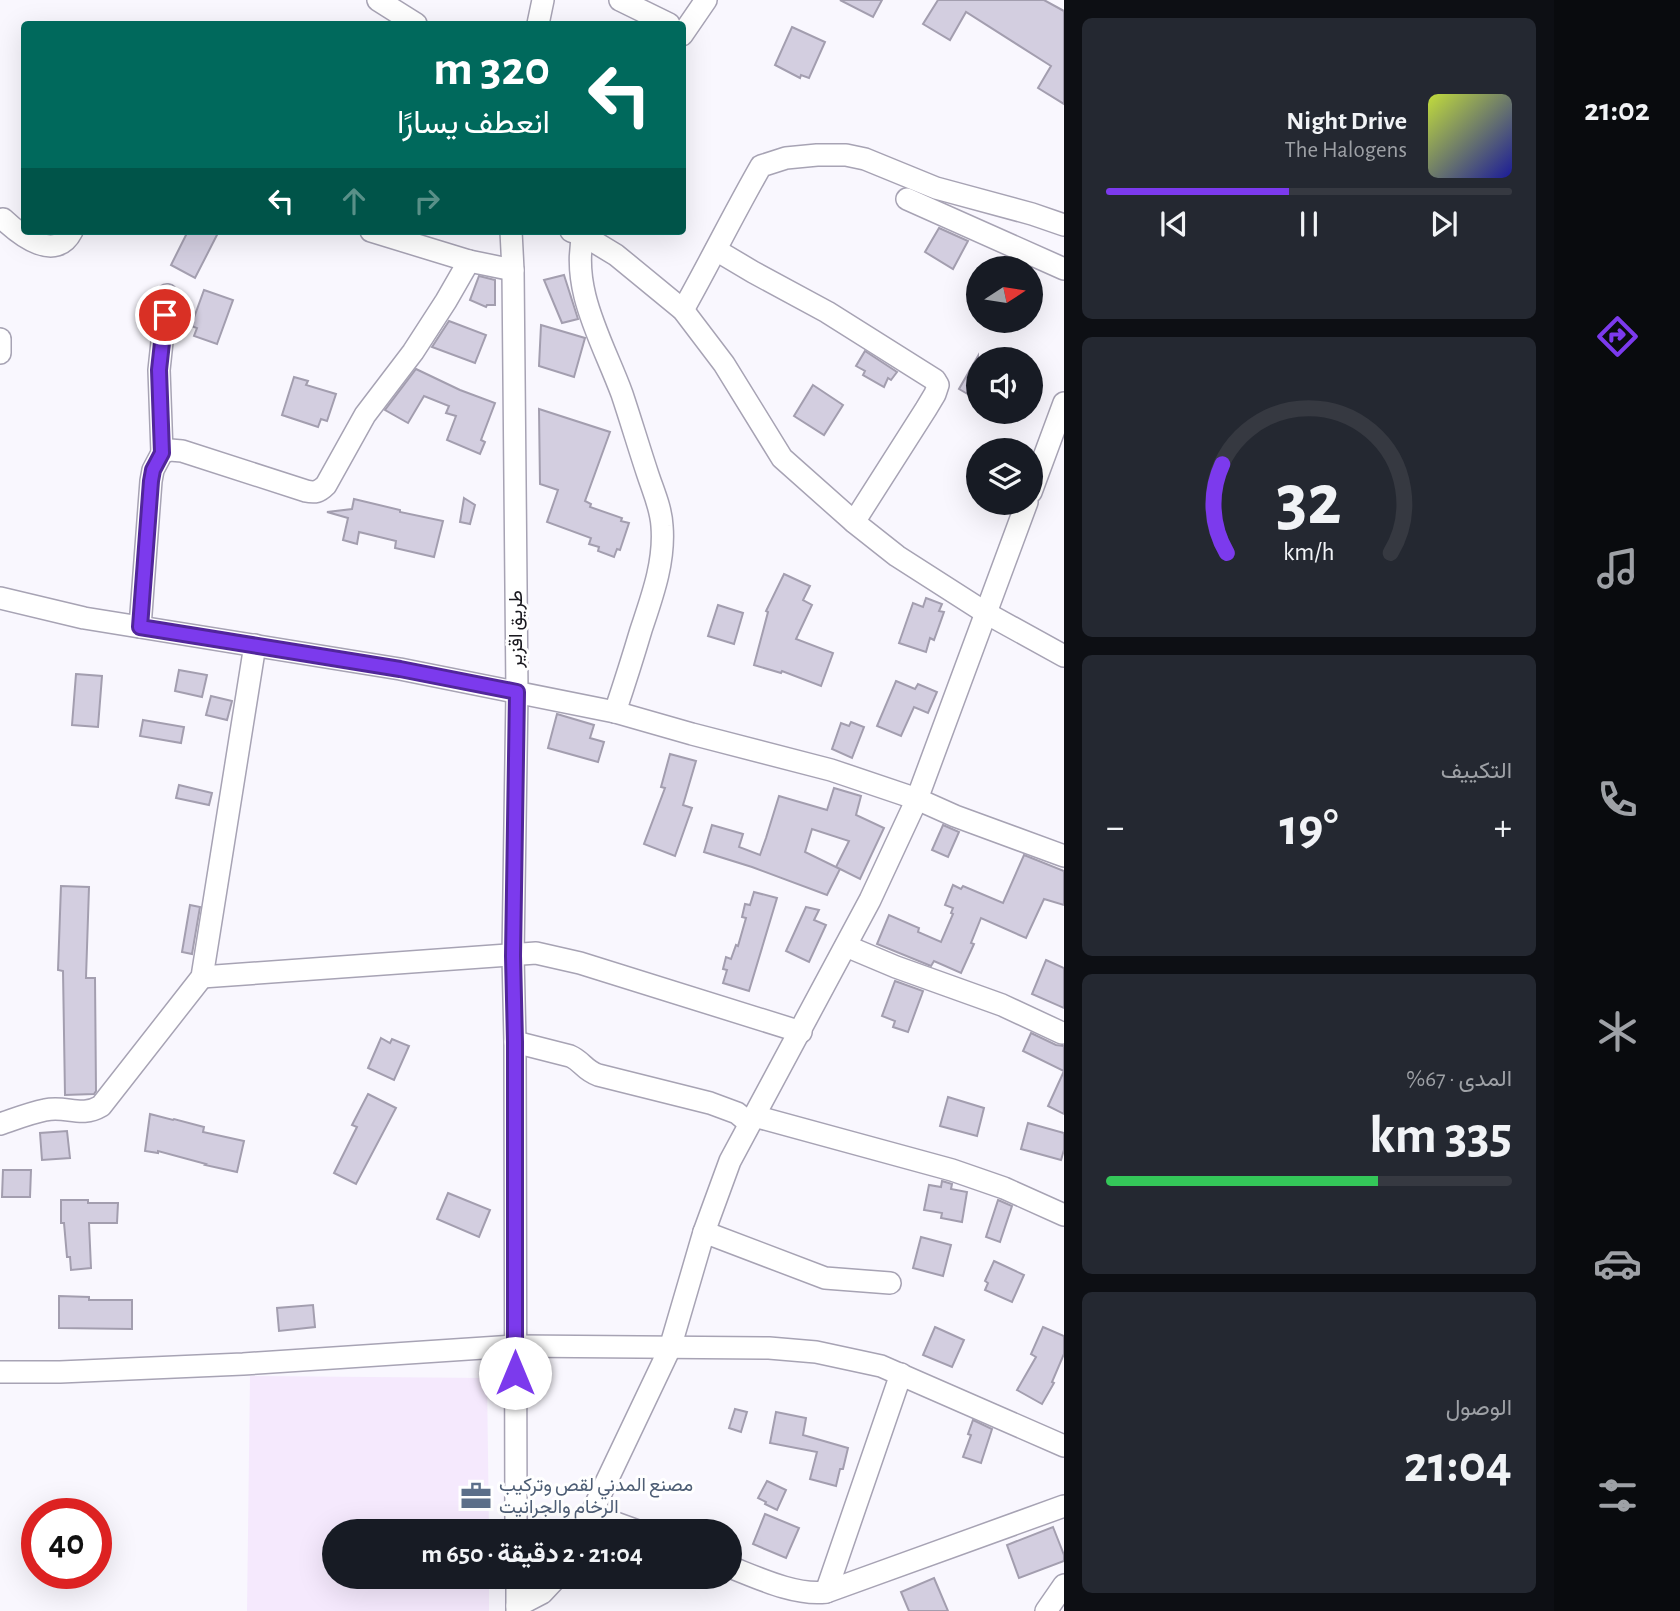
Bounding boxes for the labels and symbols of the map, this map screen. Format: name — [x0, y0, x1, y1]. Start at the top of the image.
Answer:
north arrow — [966, 256, 1043, 332]
pin — [135, 285, 195, 345]
street label: طريق اقزير — [507, 590, 527, 669]
position arrow — [478, 1336, 552, 1410]
place label: مصنع المدني لقص وتركيب الرخام والجرانيت — [499, 1476, 693, 1519]
office icon: مصنع المدني لقص وتركيب الرخام والجرانيت — [459, 1479, 493, 1513]
speed limit sign: 40 — [21, 1498, 112, 1589]

